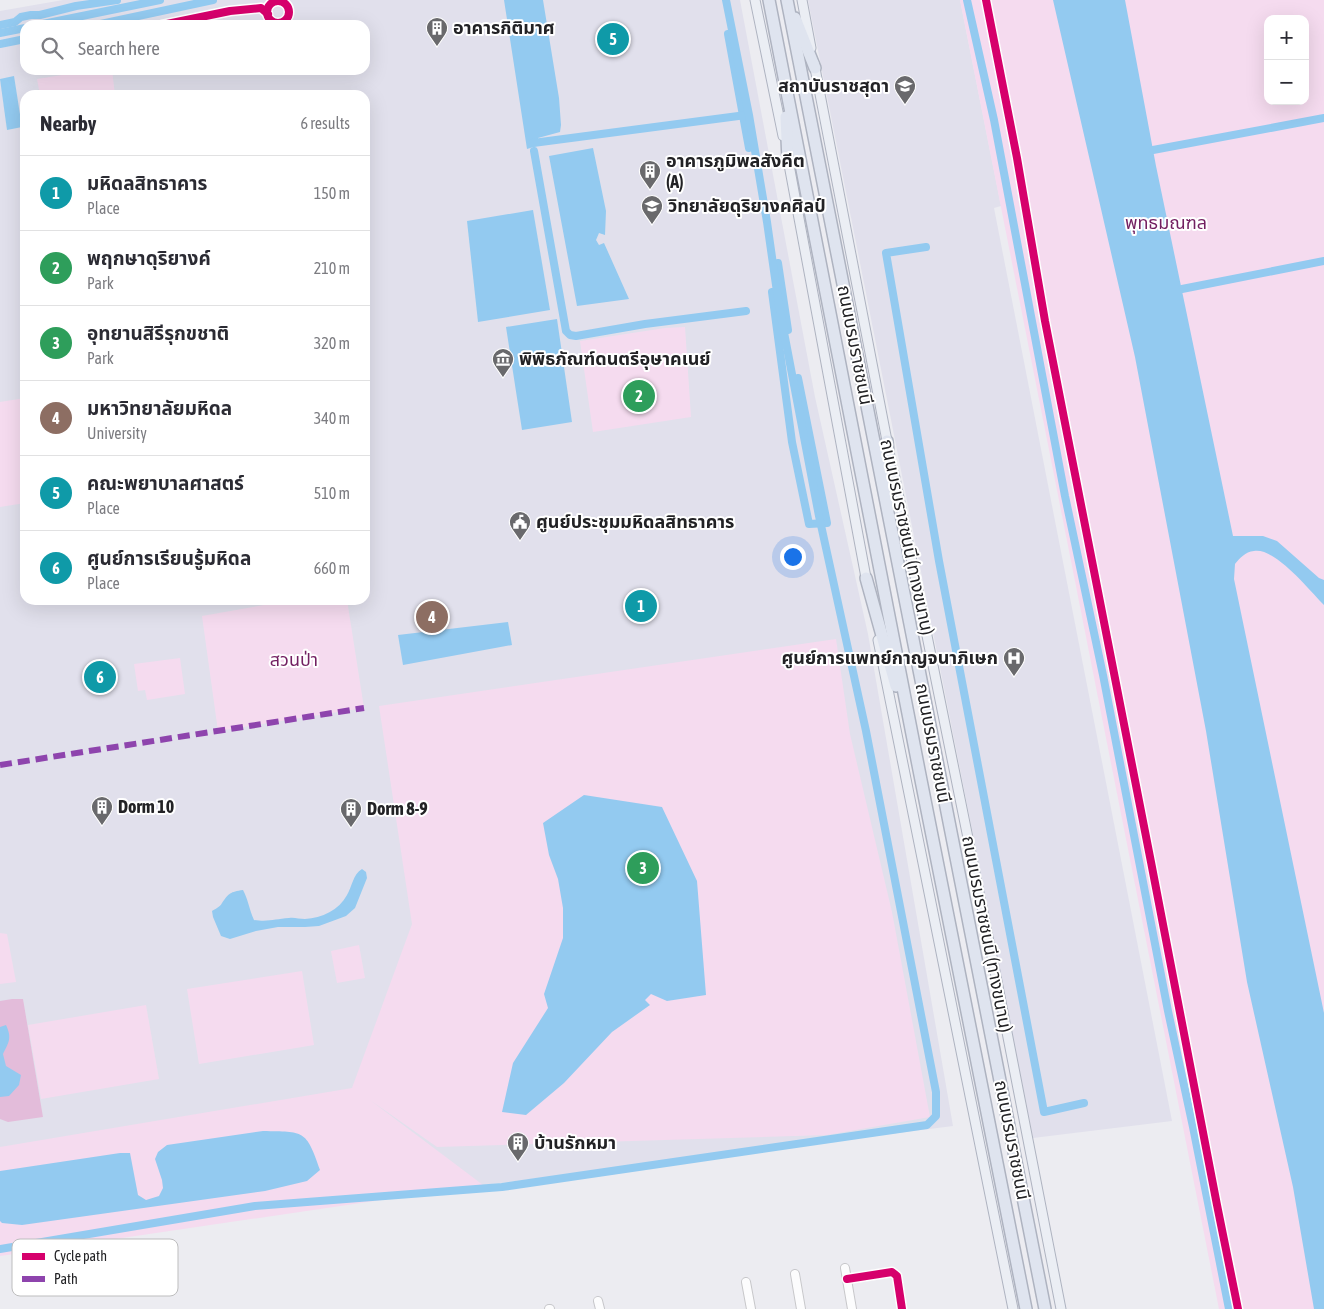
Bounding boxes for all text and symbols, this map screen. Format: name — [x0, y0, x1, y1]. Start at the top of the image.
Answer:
map controls — [1264, 15, 1309, 105]
button: + — [1264, 15, 1309, 60]
building icon: อาคารกิติมาศ — [425, 16, 449, 47]
place label: อาคารกิติมาศ — [453, 17, 555, 38]
search box — [20, 20, 370, 75]
pin: 5 — [597, 20, 629, 58]
icon: search — [38, 34, 66, 62]
text: Search here — [78, 37, 160, 59]
button: − — [1264, 60, 1309, 105]
school or university icon: สถาบันราชสุดา — [893, 74, 917, 105]
place label: สถาบันราชสุดา — [778, 75, 889, 97]
text: Nearby — [40, 111, 96, 135]
text: 6 results — [300, 114, 350, 132]
place label: อาคารภูมิพลสังคีต (A) — [666, 150, 805, 192]
building icon: อาคารภูมิพลสังคีต (A) — [638, 159, 662, 190]
text: มหิดลสิทธาคาร — [87, 172, 207, 194]
text: 1 — [52, 184, 60, 202]
text: 150 m — [314, 184, 350, 202]
school or university icon: วิทยาลัยดุริยางคศิลป์ — [640, 194, 664, 225]
place label: วิทยาลัยดุริยางคศิลป์ — [668, 195, 826, 217]
text: Place — [87, 199, 120, 217]
park label: พุทธมณฑล — [1125, 212, 1207, 234]
text: พฤกษาดุริยางค์ — [87, 247, 211, 269]
text: 2 — [52, 259, 60, 277]
text: 210 m — [314, 259, 350, 277]
text: Park — [87, 274, 114, 292]
street label: ถนนบรมราชชนนี — [834, 283, 877, 407]
text: อุทยานสิรีรุกขชาติ — [87, 322, 229, 344]
text: 3 — [52, 334, 60, 352]
text: 320 m — [314, 334, 350, 352]
museum icon: พิพิธภัณฑ์ดนตรีอุษาคเนย์ — [491, 347, 515, 378]
place label: พิพิธภัณฑ์ดนตรีอุษาคเนย์ — [519, 348, 711, 370]
text: Park — [87, 349, 114, 367]
pin: 2 — [623, 377, 655, 415]
text: มหาวิทยาลัยมหิดล — [87, 397, 232, 419]
text: 4 — [52, 409, 60, 427]
text: 340 m — [314, 409, 350, 427]
text: University — [87, 424, 147, 442]
street label: ถนนบรมราชชนนี (ทางขนาน) — [876, 437, 939, 637]
text: คณะพยาบาลศาสตร์ — [87, 472, 244, 494]
text: 5 — [52, 484, 60, 502]
text: 510 m — [314, 484, 350, 502]
text: Place — [87, 499, 120, 517]
public building icon: ศูนย์ประชุมมหิดลสิทธาคาร — [508, 510, 532, 541]
place label: ศูนย์ประชุมมหิดลสิทธาคาร — [536, 511, 734, 533]
your location — [780, 544, 806, 570]
text: ศูนย์การเรียนรู้มหิดล — [87, 547, 251, 569]
text: 6 — [52, 559, 60, 577]
text: 660 m — [314, 559, 350, 577]
text: Place — [87, 574, 120, 592]
pin: 1 — [625, 587, 657, 625]
pin: 4 — [416, 598, 448, 636]
hospital icon: ศูนย์การแพทย์กาญจนาภิเษก — [1002, 646, 1026, 677]
place label: ศูนย์การแพทย์กาญจนาภิเษก — [781, 647, 998, 669]
park label: สวนป่า — [270, 649, 318, 670]
pin: 6 — [84, 658, 116, 696]
street label: ถนนบรมราชชนนี — [912, 681, 955, 805]
building icon: Dorm 10 — [90, 795, 114, 826]
place label: Dorm 10 — [118, 796, 174, 817]
building icon: Dorm 8-9 — [339, 797, 363, 828]
place label: Dorm 8-9 — [367, 798, 428, 819]
street label: ถนนบรมราชชนนี (ทางขนาน) — [958, 834, 1017, 1034]
pin: 3 — [627, 849, 659, 887]
street label: ถนนบรมราชชนนี — [991, 1078, 1034, 1202]
building icon: บ้านรักหมา — [506, 1131, 530, 1162]
place label: บ้านรักหมา — [534, 1132, 616, 1153]
legend — [12, 1239, 178, 1296]
text: Cycle path — [54, 1248, 107, 1264]
text: Path — [54, 1271, 78, 1287]

